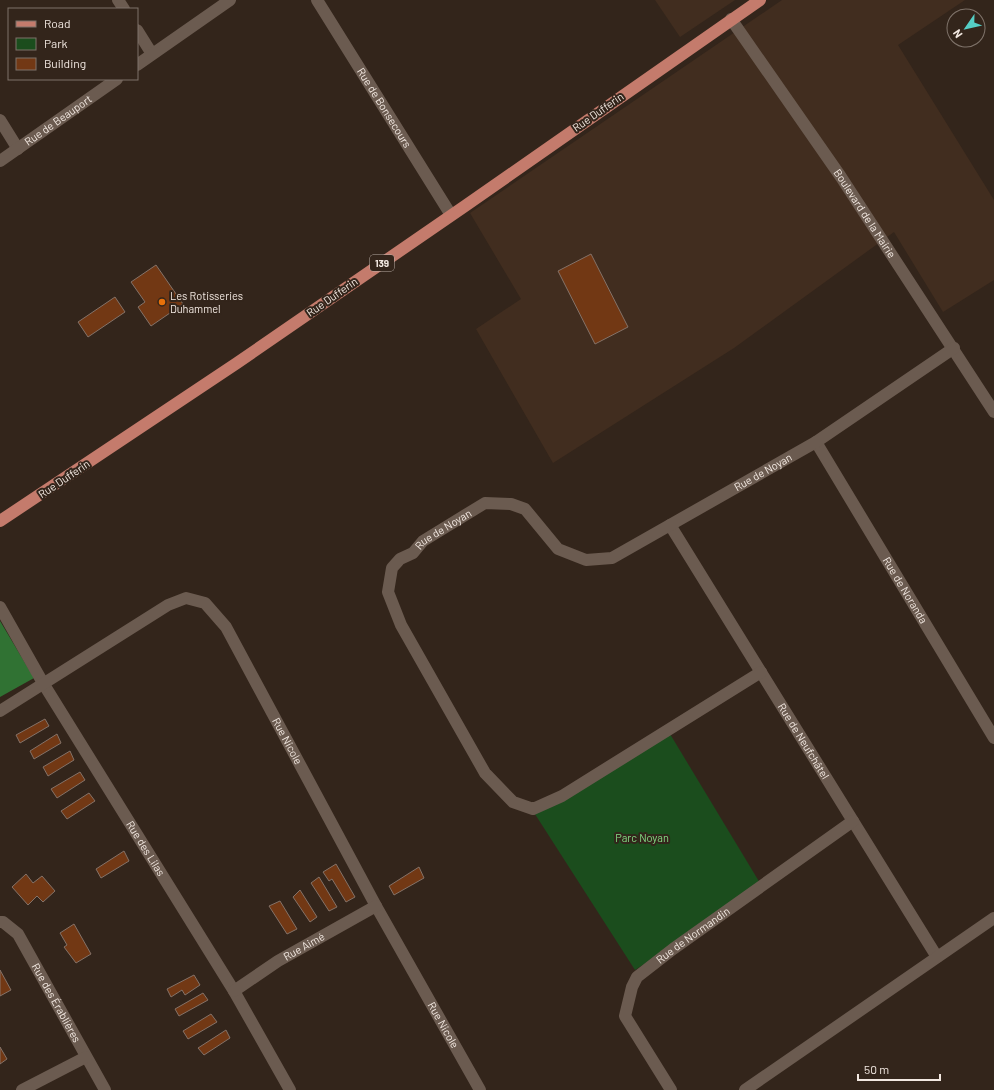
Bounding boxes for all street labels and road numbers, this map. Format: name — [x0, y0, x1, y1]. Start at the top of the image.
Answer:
street label: Rue de Bonsecours — [355, 65, 414, 150]
street label: Rue Dufferin — [570, 89, 626, 134]
street label: Rue de Beauport — [22, 92, 94, 148]
street label: Boulevard de la Mairie — [831, 166, 899, 260]
road number: 139 — [370, 255, 394, 271]
street label: Rue Dufferin — [304, 274, 360, 319]
street label: Rue de Noyan — [731, 450, 794, 493]
street label: Rue Dufferin — [36, 457, 92, 501]
street label: Rue de Noyan — [412, 506, 474, 552]
street label: Rue de Noranda — [881, 554, 931, 626]
street label: Rue de Neufchâtel — [776, 700, 832, 781]
street label: Rue Nicole — [270, 715, 306, 767]
street label: Rue des Lilas — [124, 818, 168, 878]
street label: Rue de Normandin — [653, 904, 732, 966]
street label: Rue Aimé — [281, 929, 327, 963]
street label: Rue des Érablières — [30, 961, 84, 1044]
street label: Rue Nicole — [425, 999, 462, 1050]

